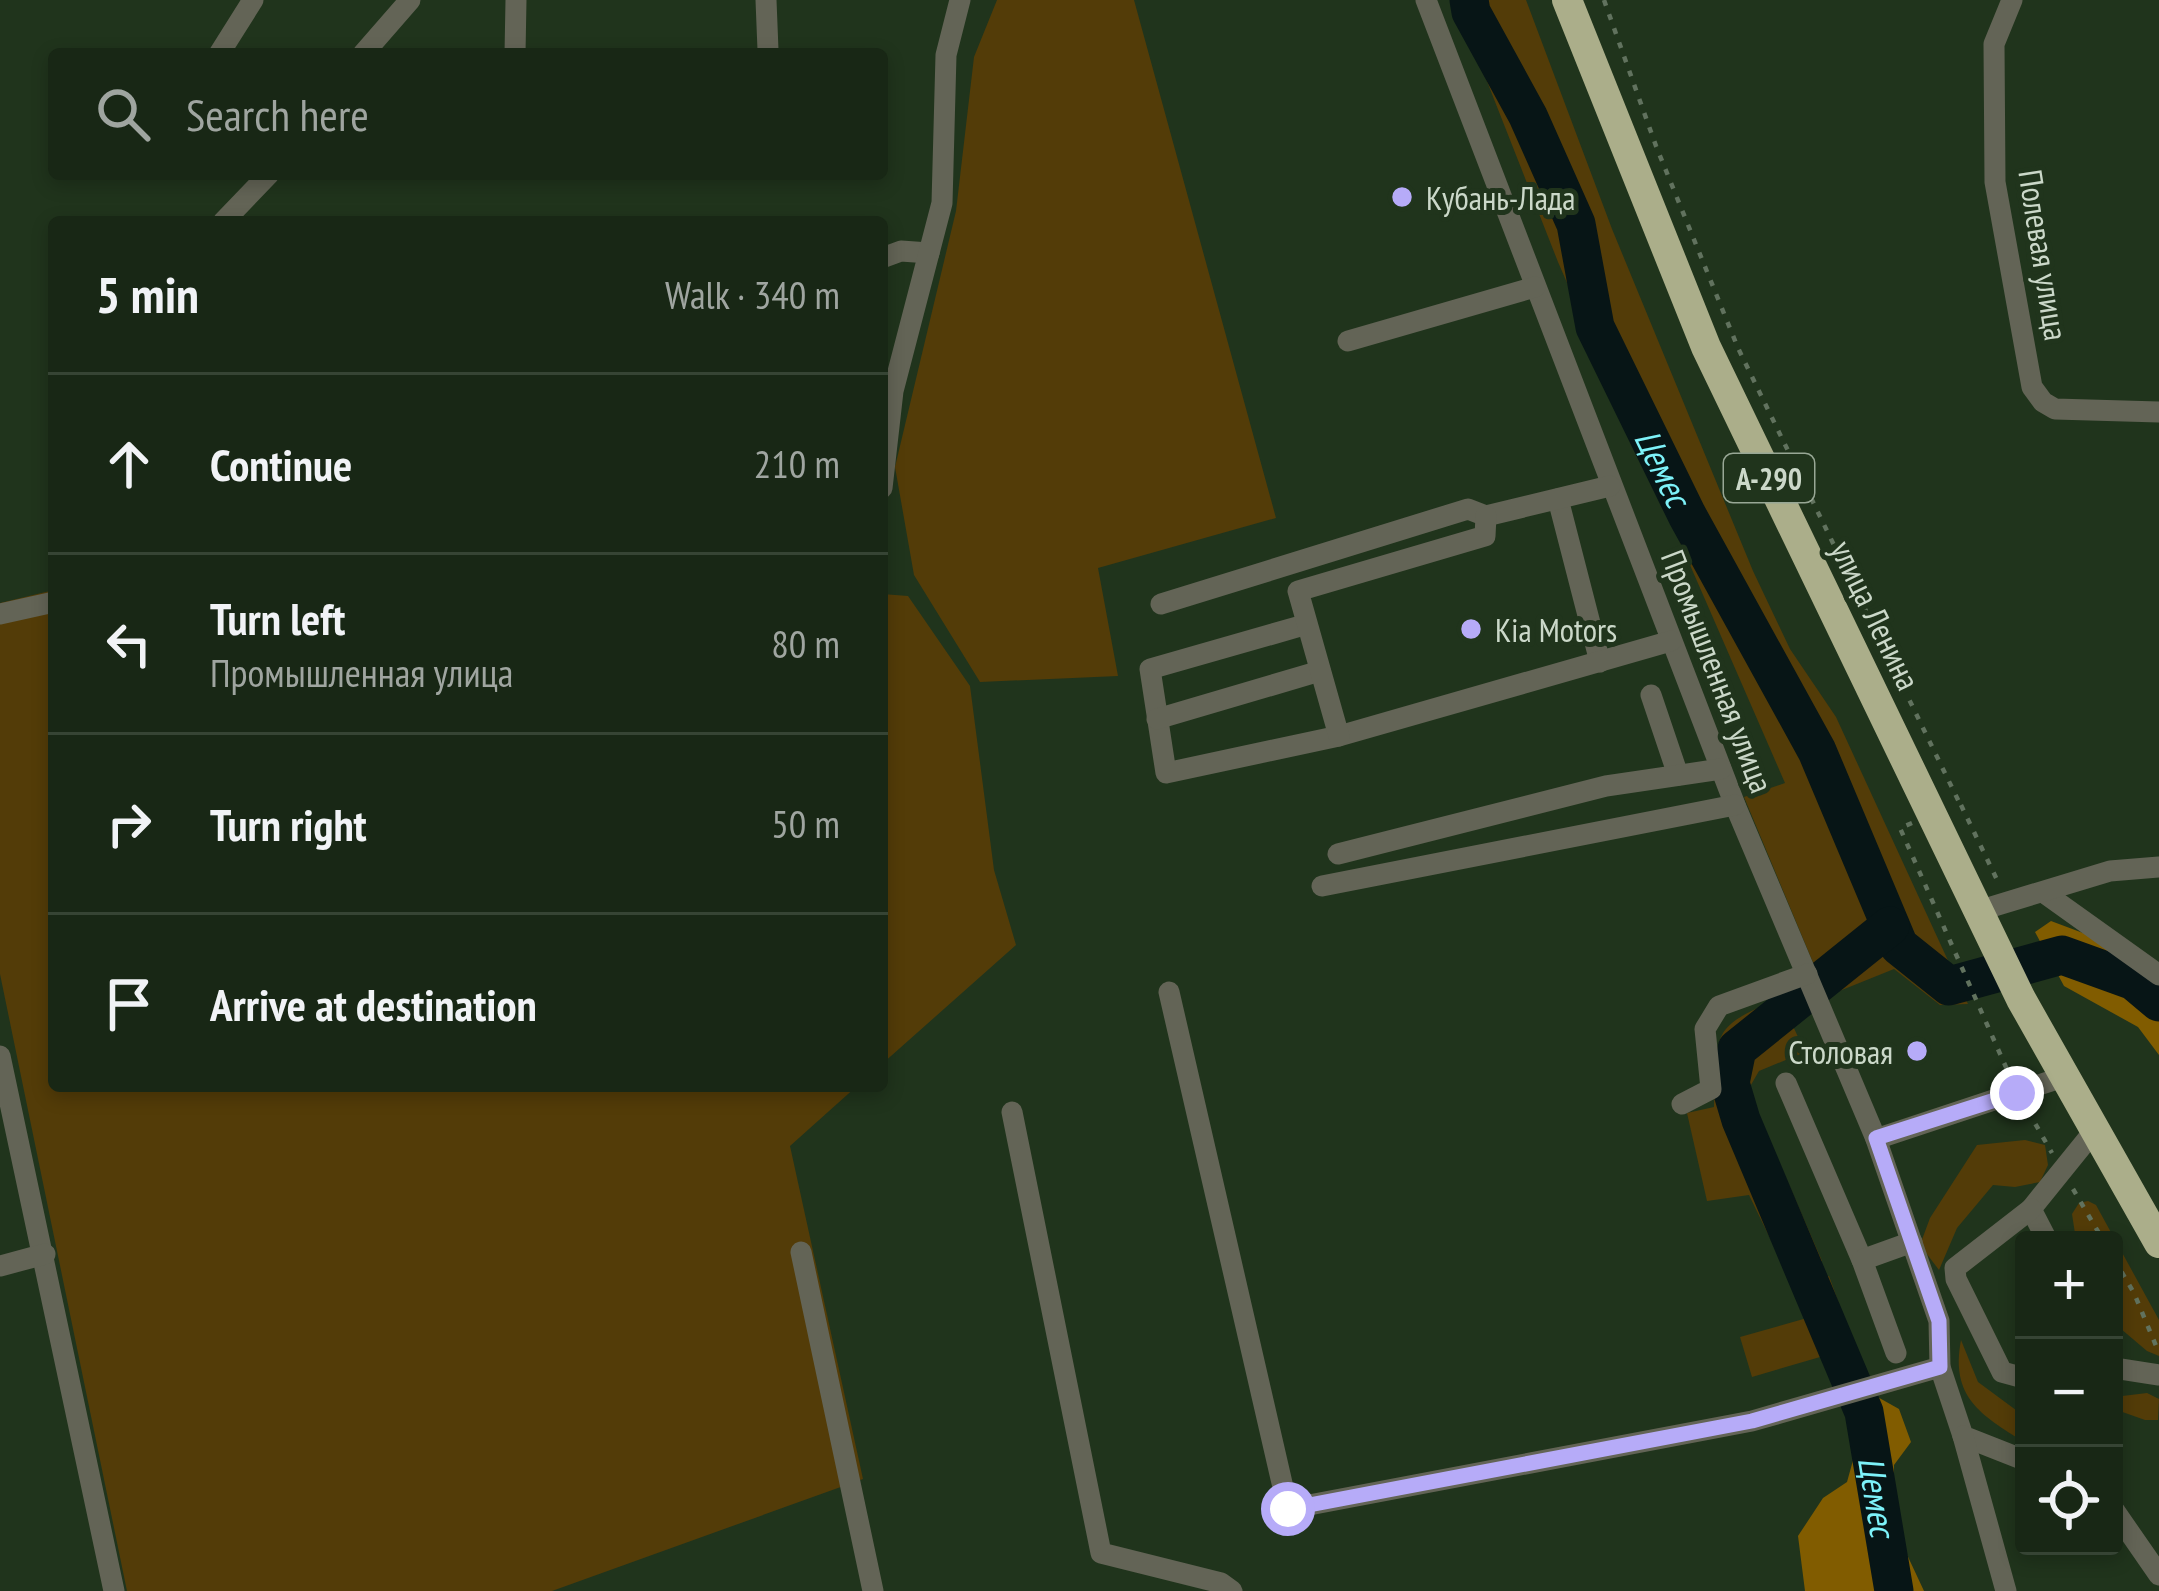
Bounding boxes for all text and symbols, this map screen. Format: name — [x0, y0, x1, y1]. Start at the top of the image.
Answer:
search box — [48, 48, 888, 180]
icon: search — [90, 81, 156, 147]
text: Search here — [186, 85, 369, 143]
street label: Полевая улица — [2009, 166, 2079, 344]
place label: Кубань-Лада — [1426, 176, 1576, 219]
marker: Кубань-Лада — [1389, 184, 1415, 210]
text: 5 min — [96, 261, 199, 327]
text: Walk · 340 m — [665, 269, 840, 320]
water label: Цемес — [1625, 421, 1704, 518]
icon: ahead — [96, 431, 162, 497]
text: Continue — [210, 435, 352, 493]
text: 210 m — [754, 438, 840, 489]
road number: А-290 — [1724, 454, 1814, 502]
street label: улица Ленина — [1821, 533, 1931, 697]
street label: Промышленная улица — [1652, 543, 1784, 799]
text: Turn left — [210, 589, 345, 647]
place label: Kia Motors — [1495, 608, 1617, 651]
icon: left — [96, 611, 162, 677]
marker: Kia Motors — [1458, 616, 1484, 642]
text: 80 m — [771, 618, 840, 669]
text: Промышленная улица — [210, 647, 513, 698]
icon: right — [96, 791, 162, 857]
text: Turn right — [210, 795, 367, 853]
text: 50 m — [771, 798, 840, 849]
icon: arrive — [96, 971, 162, 1037]
text: Arrive at destination — [210, 975, 537, 1033]
place label: Столовая — [1788, 1030, 1893, 1073]
marker: Столовая — [1904, 1038, 1930, 1064]
route end — [1990, 1066, 2044, 1120]
map controls — [2015, 1231, 2123, 1555]
button: + — [2015, 1231, 2123, 1339]
button: − — [2015, 1339, 2123, 1447]
button: locate — [2015, 1447, 2123, 1555]
water label: Цемес — [1848, 1453, 1909, 1544]
route start — [1261, 1482, 1315, 1536]

